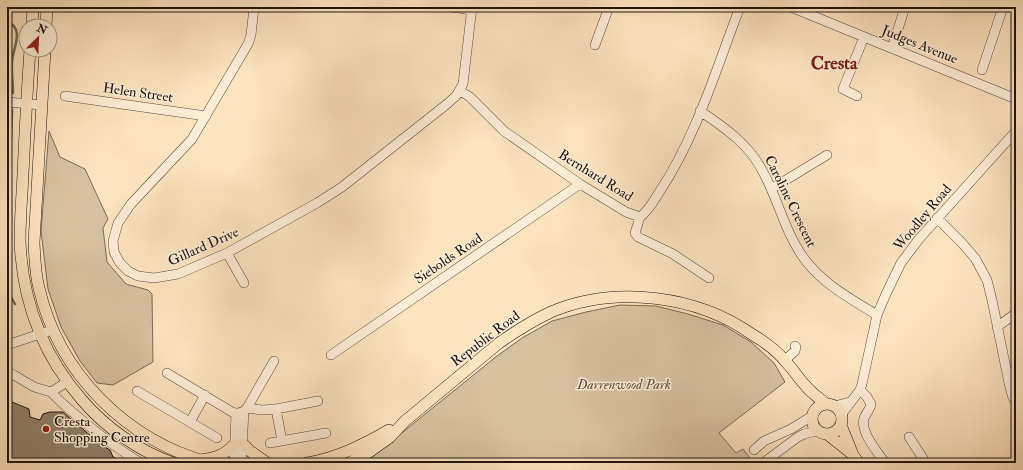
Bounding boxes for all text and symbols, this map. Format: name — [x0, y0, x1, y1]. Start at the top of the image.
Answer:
north arrow — [18, 18, 58, 58]
text: N — [34, 21, 50, 38]
street label: Judges Avenue — [878, 21, 960, 67]
district label: Cresta — [811, 52, 858, 75]
street label: Helen Street — [102, 79, 174, 106]
street label: Bernhard Road — [555, 146, 636, 205]
street label: Caroline Crescent — [761, 152, 820, 250]
street label: Woodley Road — [889, 181, 956, 255]
street label: Gillard Drive — [165, 223, 241, 270]
street label: Siebolds Road — [411, 229, 486, 287]
street label: Republic Road — [447, 307, 524, 371]
park label: Darrenwood Park — [576, 376, 671, 393]
place label: Cresta Shopping Centre — [54, 413, 150, 447]
marker: Cresta Shopping Centre — [41, 424, 51, 434]

